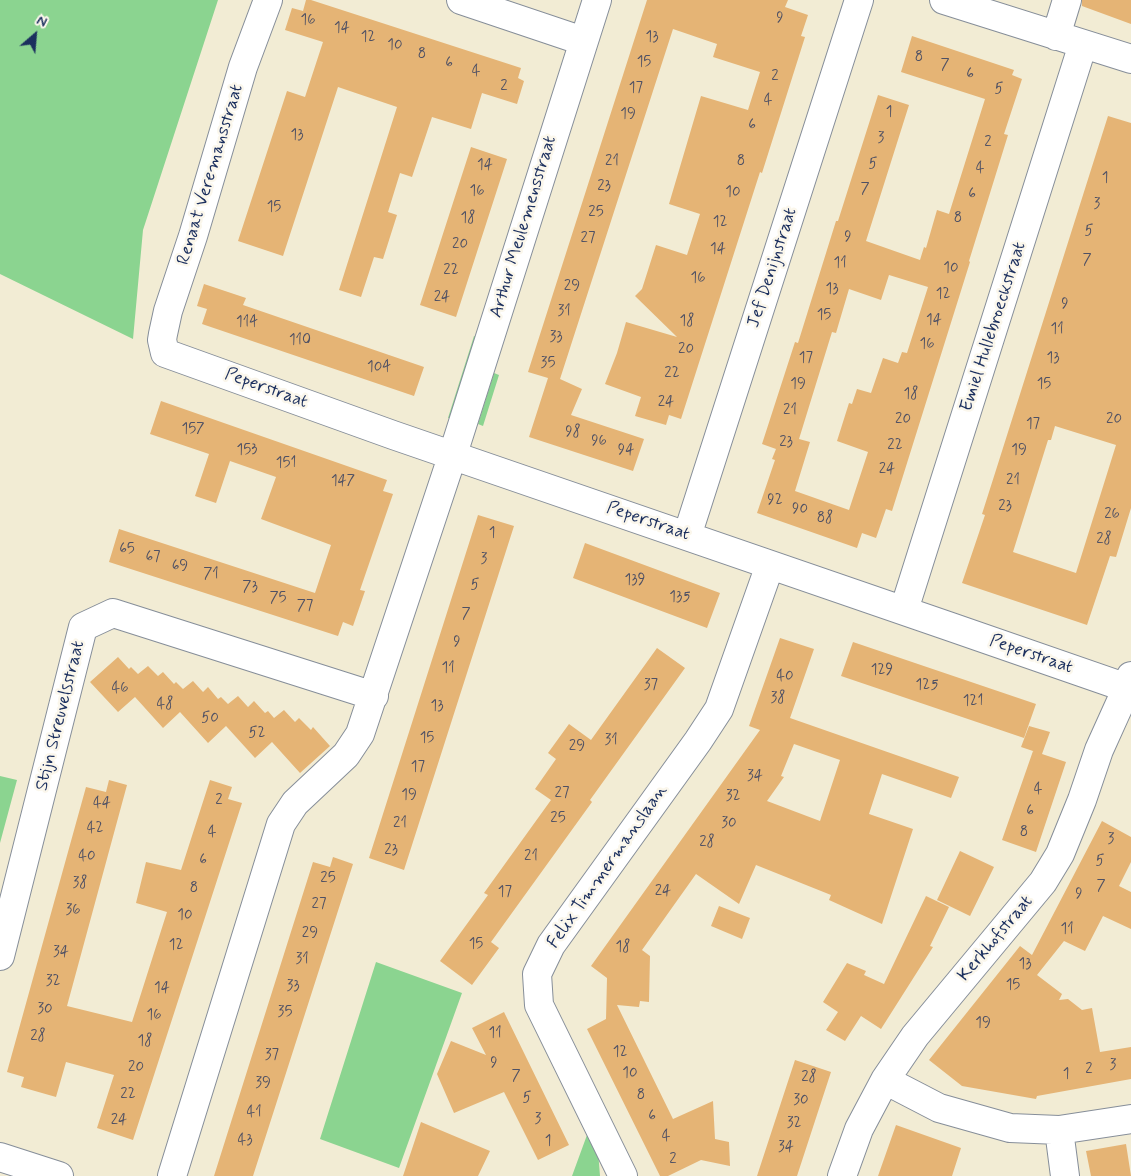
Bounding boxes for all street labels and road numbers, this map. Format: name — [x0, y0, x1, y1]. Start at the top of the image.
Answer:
street label: Renaat Veremansstraat — [173, 82, 249, 268]
street label: Arthur Meulemensstraat — [486, 134, 562, 320]
street label: Jef Denijnstraat — [743, 205, 803, 331]
street label: Emiel Hullebroeckstraat — [956, 240, 1032, 414]
street label: Peperstraat — [222, 364, 310, 414]
street label: Peperstraat — [604, 498, 692, 546]
street label: Peperstraat — [987, 631, 1075, 679]
street label: Stijn Streuvelsstraat — [32, 639, 90, 793]
street label: Felix Timmermanslaan — [543, 781, 673, 953]
street label: Kerkhofstraat — [954, 892, 1038, 986]

